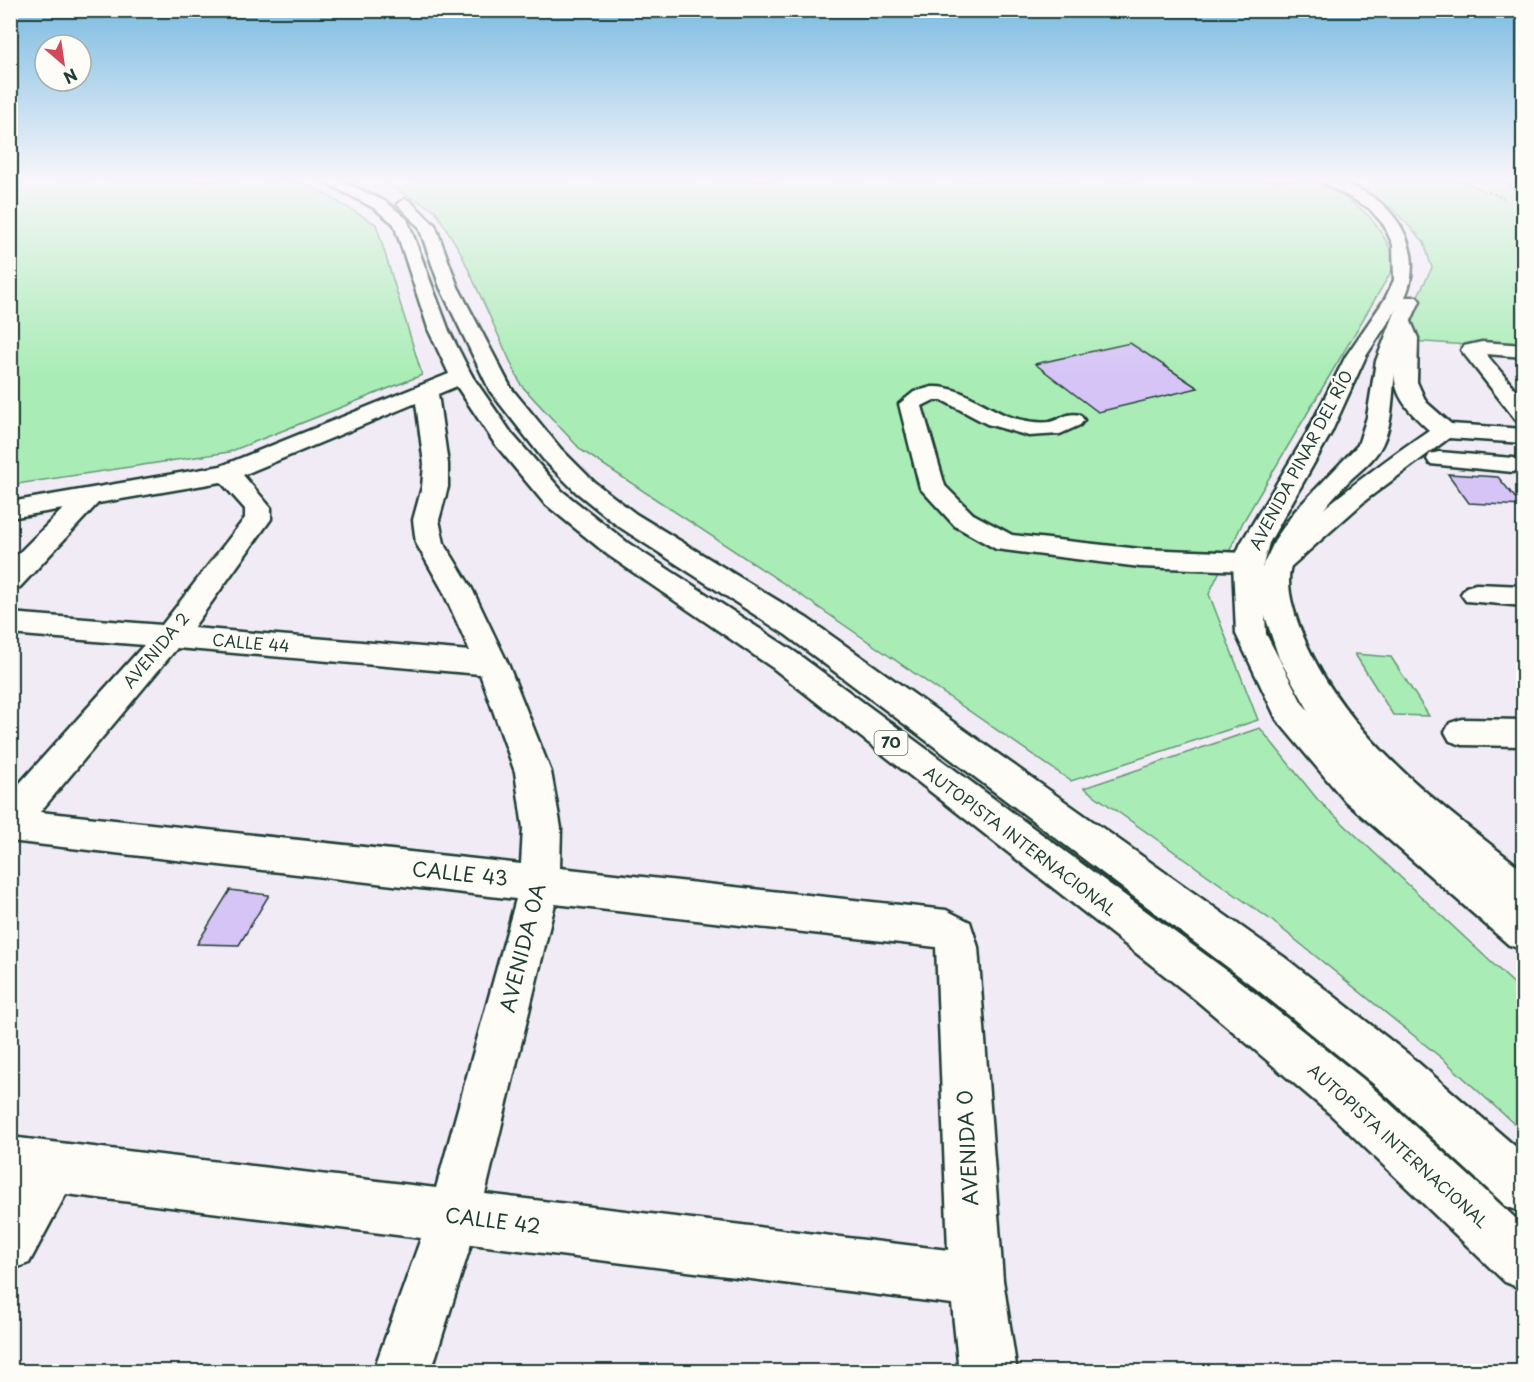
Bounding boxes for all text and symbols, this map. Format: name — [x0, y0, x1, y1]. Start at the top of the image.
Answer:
north arrow — [33, 33, 93, 93]
text: N — [59, 63, 82, 91]
street label: AVENIDA PINAR DEL RÍO — [1243, 366, 1358, 554]
street label: AVENIDA 2 — [116, 606, 194, 692]
street label: CALLE 44 — [211, 627, 291, 657]
road number: 70 — [874, 731, 908, 755]
street label: AUTOPISTA INTERNACIONAL — [919, 760, 1122, 921]
street label: CALLE 43 — [411, 853, 510, 893]
street label: AVENIDA 0A — [491, 880, 553, 1016]
street label: AUTOPISTA INTERNACIONAL — [1303, 1058, 1494, 1233]
street label: AVENIDA 0 — [949, 1089, 985, 1207]
street label: CALLE 42 — [444, 1199, 543, 1241]

